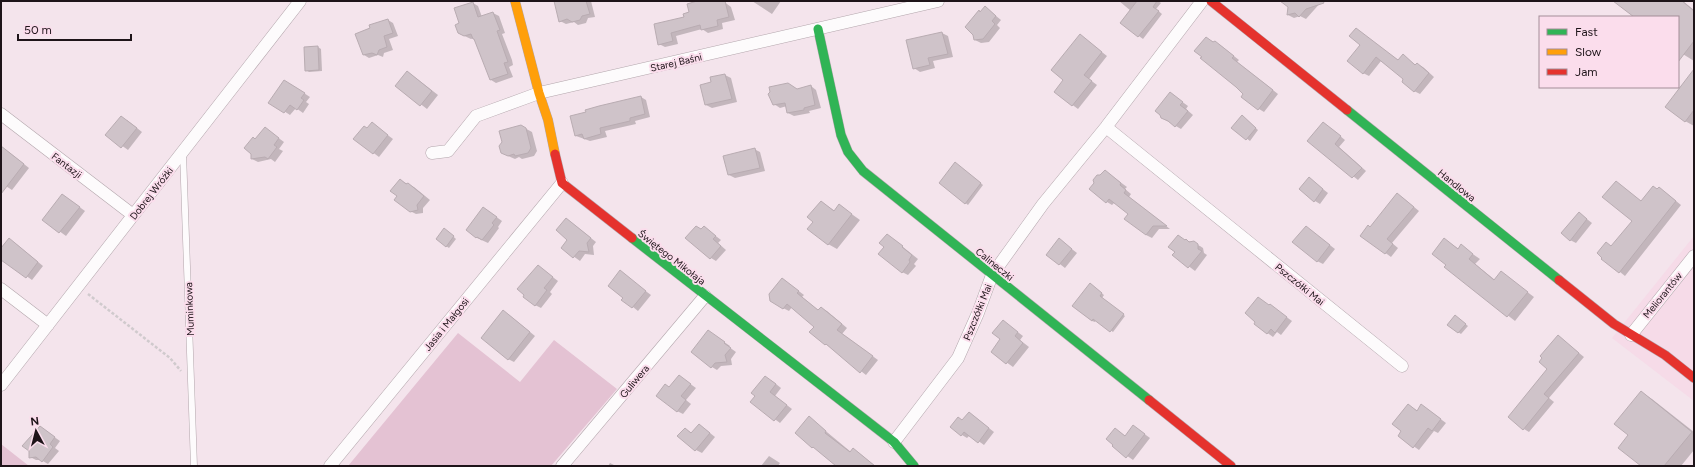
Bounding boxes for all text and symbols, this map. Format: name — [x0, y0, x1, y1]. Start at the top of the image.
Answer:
scale bar — [18, 16, 131, 42]
legend — [1539, 16, 1679, 88]
text: 50 m — [24, 23, 52, 37]
text: Fast — [1575, 25, 1598, 39]
text: Slow — [1575, 45, 1602, 59]
street label: Starej Baśni — [649, 50, 703, 75]
text: Jam — [1575, 65, 1598, 79]
street label: Fantazji — [49, 150, 85, 181]
street label: Dobrej Wróżki — [127, 164, 176, 222]
street label: Handlowa — [1435, 166, 1478, 205]
street label: Świętego Mikołaja — [635, 227, 708, 288]
street label: Calineczki — [973, 245, 1016, 284]
street label: Pszczółki Mai — [1272, 261, 1327, 308]
street label: Meliorantów — [1640, 270, 1685, 321]
street label: Muminkowa — [182, 282, 197, 336]
street label: Pszczółki Mai — [960, 282, 995, 342]
street label: Jasia i Małgosi — [421, 295, 472, 354]
street label: Guliwera — [617, 362, 652, 401]
north arrow — [16, 411, 56, 451]
text: N — [30, 415, 40, 429]

